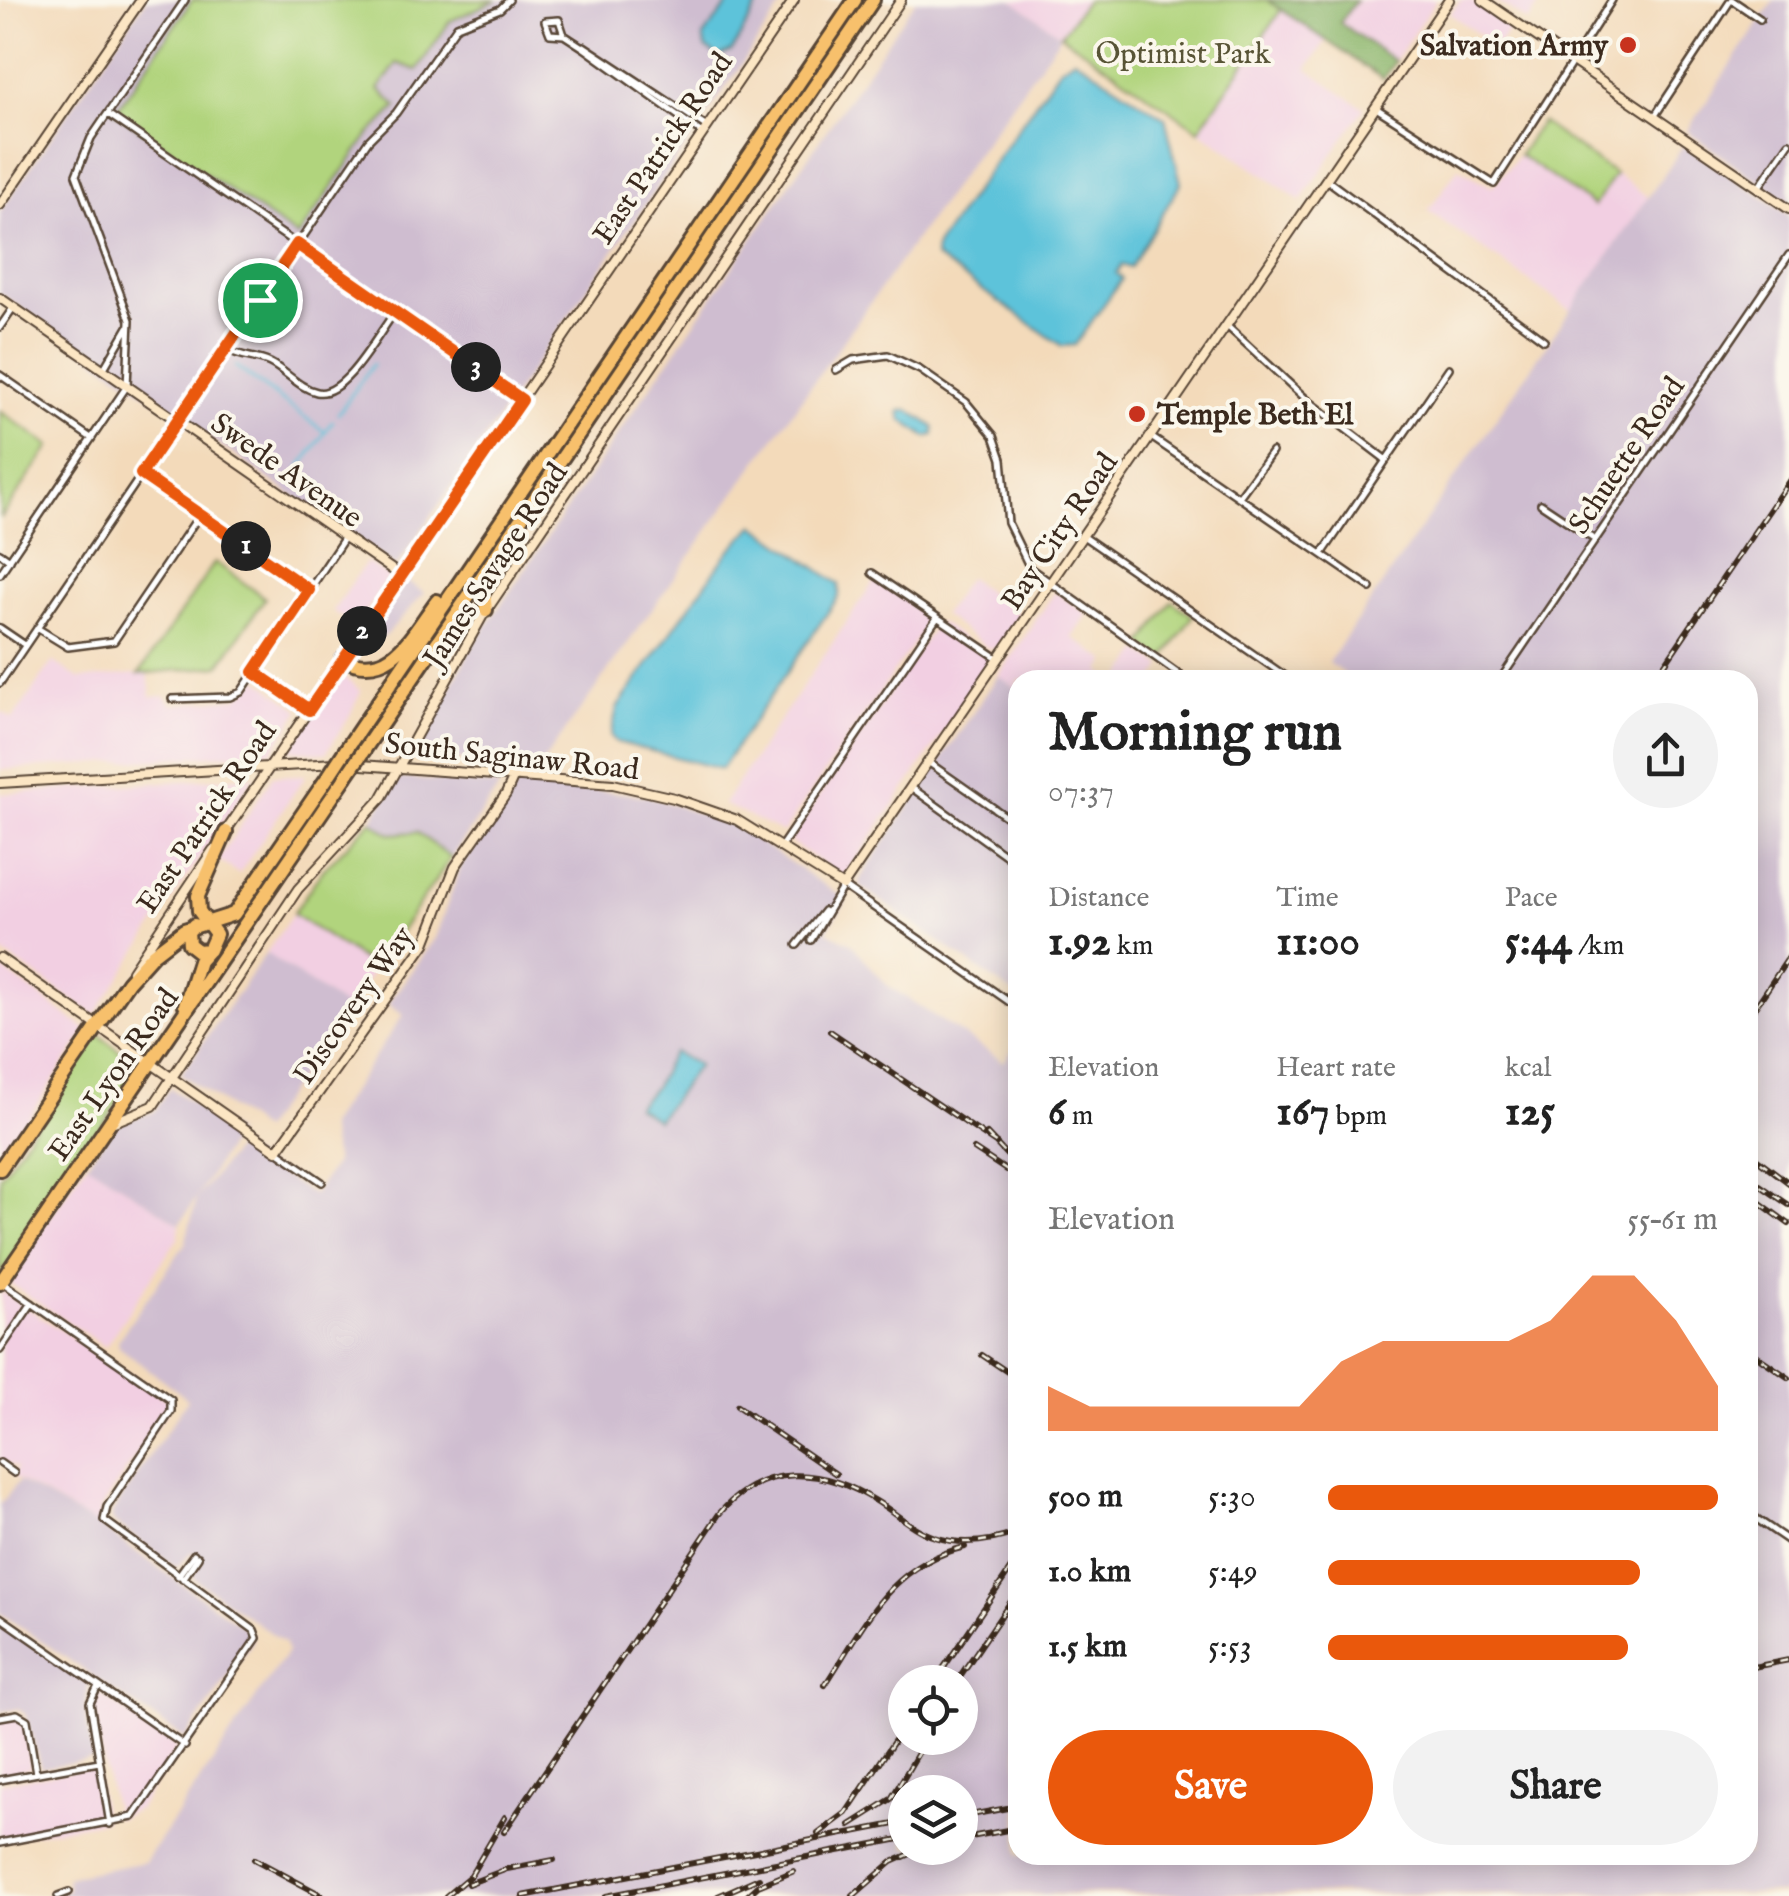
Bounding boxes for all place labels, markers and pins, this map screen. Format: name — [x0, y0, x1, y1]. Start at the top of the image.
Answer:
place label: Salvation Army — [1420, 28, 1609, 66]
marker: Salvation Army — [1617, 34, 1639, 56]
pin — [218, 258, 303, 343]
pin: 3 — [451, 342, 501, 392]
place label: Temple Beth El — [1156, 397, 1354, 435]
marker: Temple Beth El — [1126, 403, 1148, 425]
pin: 1 — [221, 521, 271, 571]
pin: 2 — [337, 606, 387, 656]

